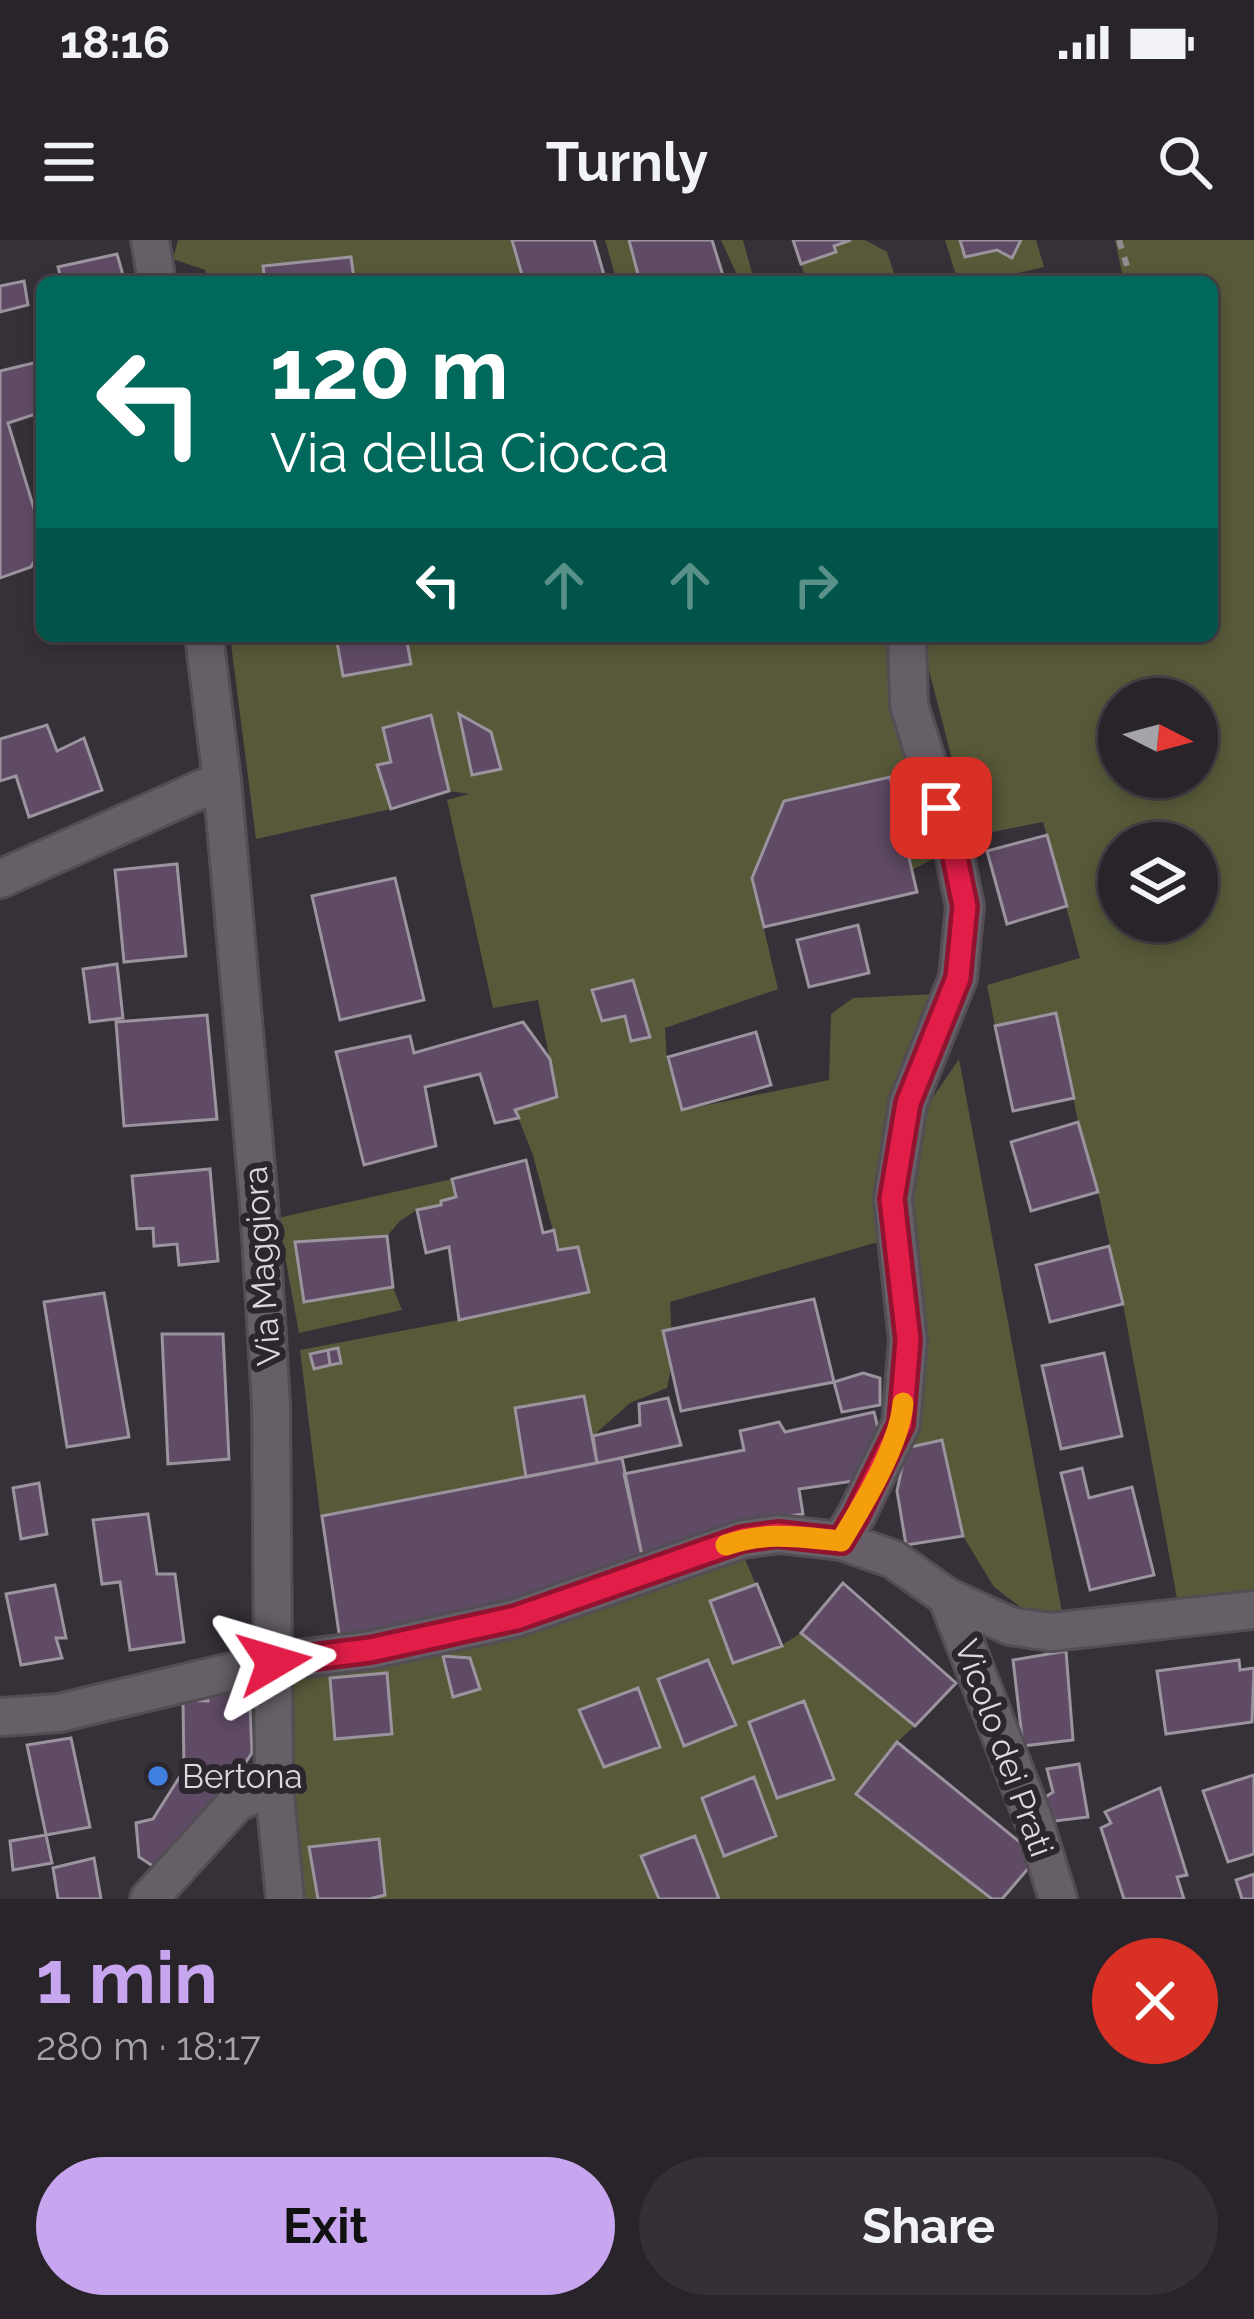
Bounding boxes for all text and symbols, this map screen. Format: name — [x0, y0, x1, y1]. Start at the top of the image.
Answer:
text: 18:16 — [60, 16, 170, 69]
icon: menu — [36, 129, 102, 195]
icon: search — [1152, 129, 1218, 195]
text: Turnly — [546, 130, 708, 194]
text: 120 m — [270, 320, 509, 419]
icon: left — [72, 324, 228, 480]
text: Via della Ciocca — [270, 421, 669, 485]
icon: left — [405, 552, 471, 618]
icon: ahead — [531, 552, 597, 618]
icon: ahead — [657, 552, 723, 618]
icon: right — [783, 552, 849, 618]
north arrow — [1098, 678, 1218, 798]
map controls — [1098, 678, 1218, 942]
pin — [890, 757, 992, 859]
icon: arrive — [908, 775, 974, 841]
button: layers — [1098, 822, 1218, 942]
street label: Via Maggiora — [236, 1165, 288, 1367]
position arrow — [211, 1599, 337, 1725]
street label: Vicolo dei Prati — [947, 1634, 1061, 1862]
place label: Bertona — [182, 1757, 303, 1796]
marker: Bertona — [145, 1763, 171, 1789]
text: 1 min — [36, 1935, 218, 2020]
button: close — [1092, 1938, 1218, 2064]
text: 280 m · 18:17 — [36, 2023, 261, 2069]
button: Exit — [36, 2157, 615, 2295]
button: Share — [639, 2157, 1218, 2295]

